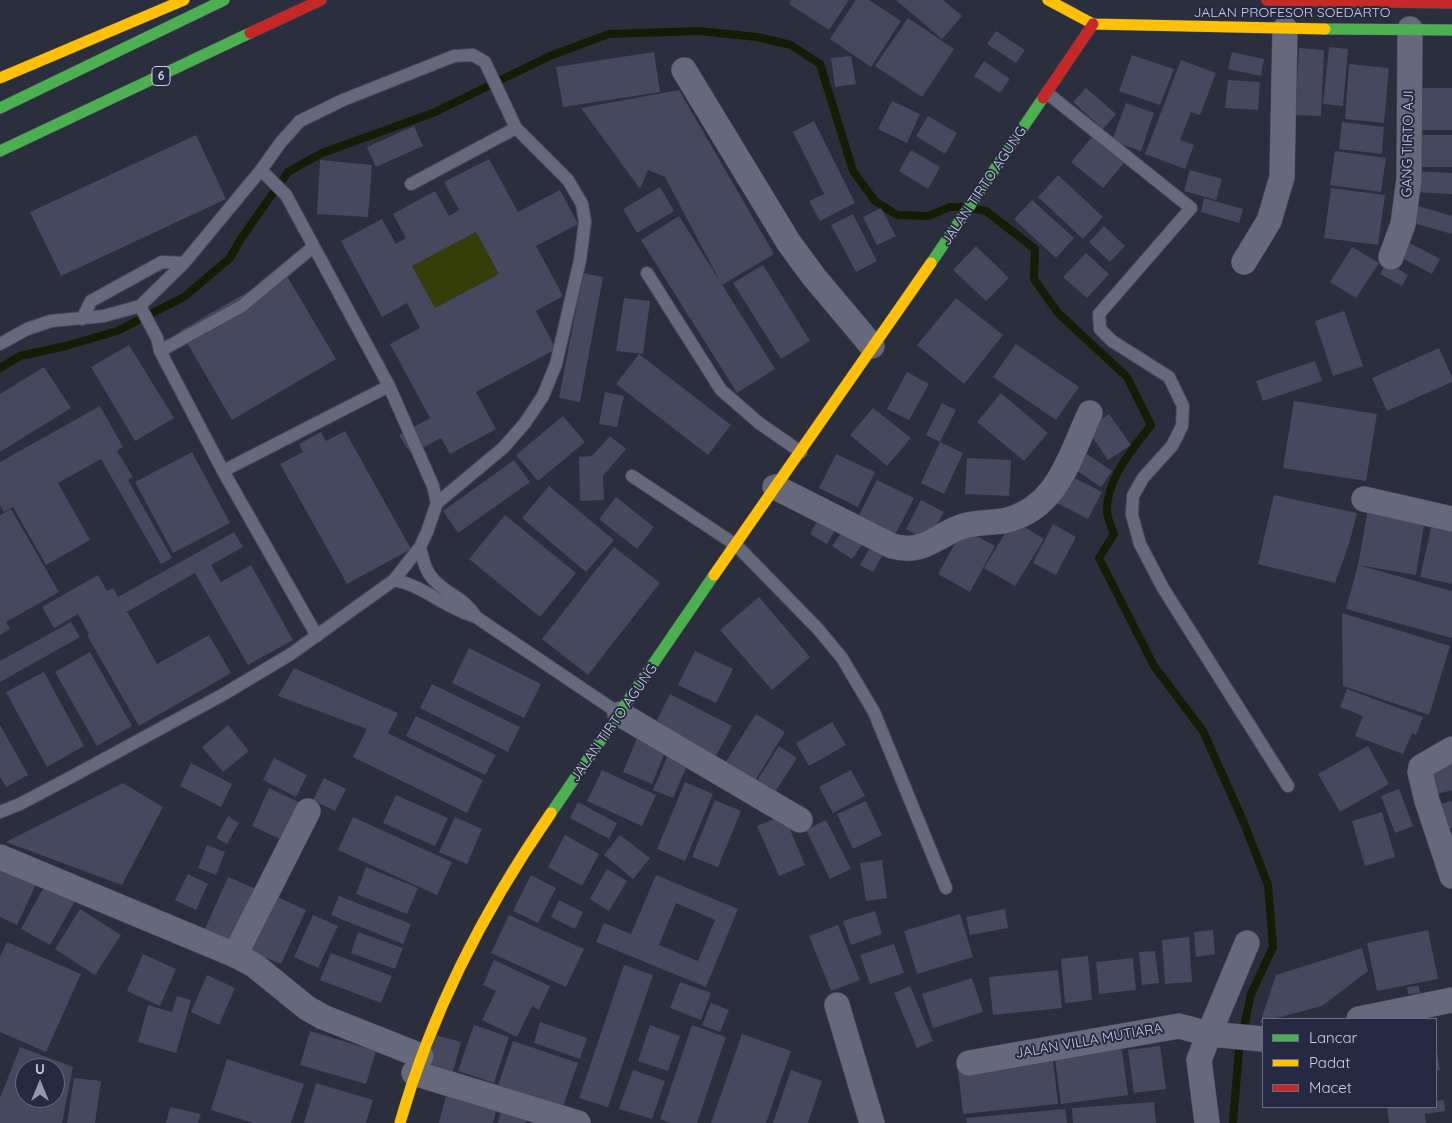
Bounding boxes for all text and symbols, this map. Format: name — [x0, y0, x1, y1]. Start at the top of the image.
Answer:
street label: JALAN PROFESOR SOEDARTO — [1193, 5, 1391, 21]
road number: 6 — [152, 66, 170, 85]
street label: GANG TIRTO AJI — [1399, 90, 1417, 198]
street label: JALAN TIRTO AGUNG — [938, 123, 1030, 249]
street label: JALAN TIRTO AGUNG — [567, 661, 661, 785]
legend — [1262, 1018, 1437, 1108]
street label: JALAN VILLA MUTIARA — [1014, 1020, 1164, 1062]
text: Lancar — [1309, 1028, 1357, 1047]
text: Padat — [1309, 1053, 1350, 1072]
north arrow — [15, 1058, 65, 1108]
text: U — [35, 1060, 45, 1078]
text: Macet — [1309, 1078, 1352, 1097]

